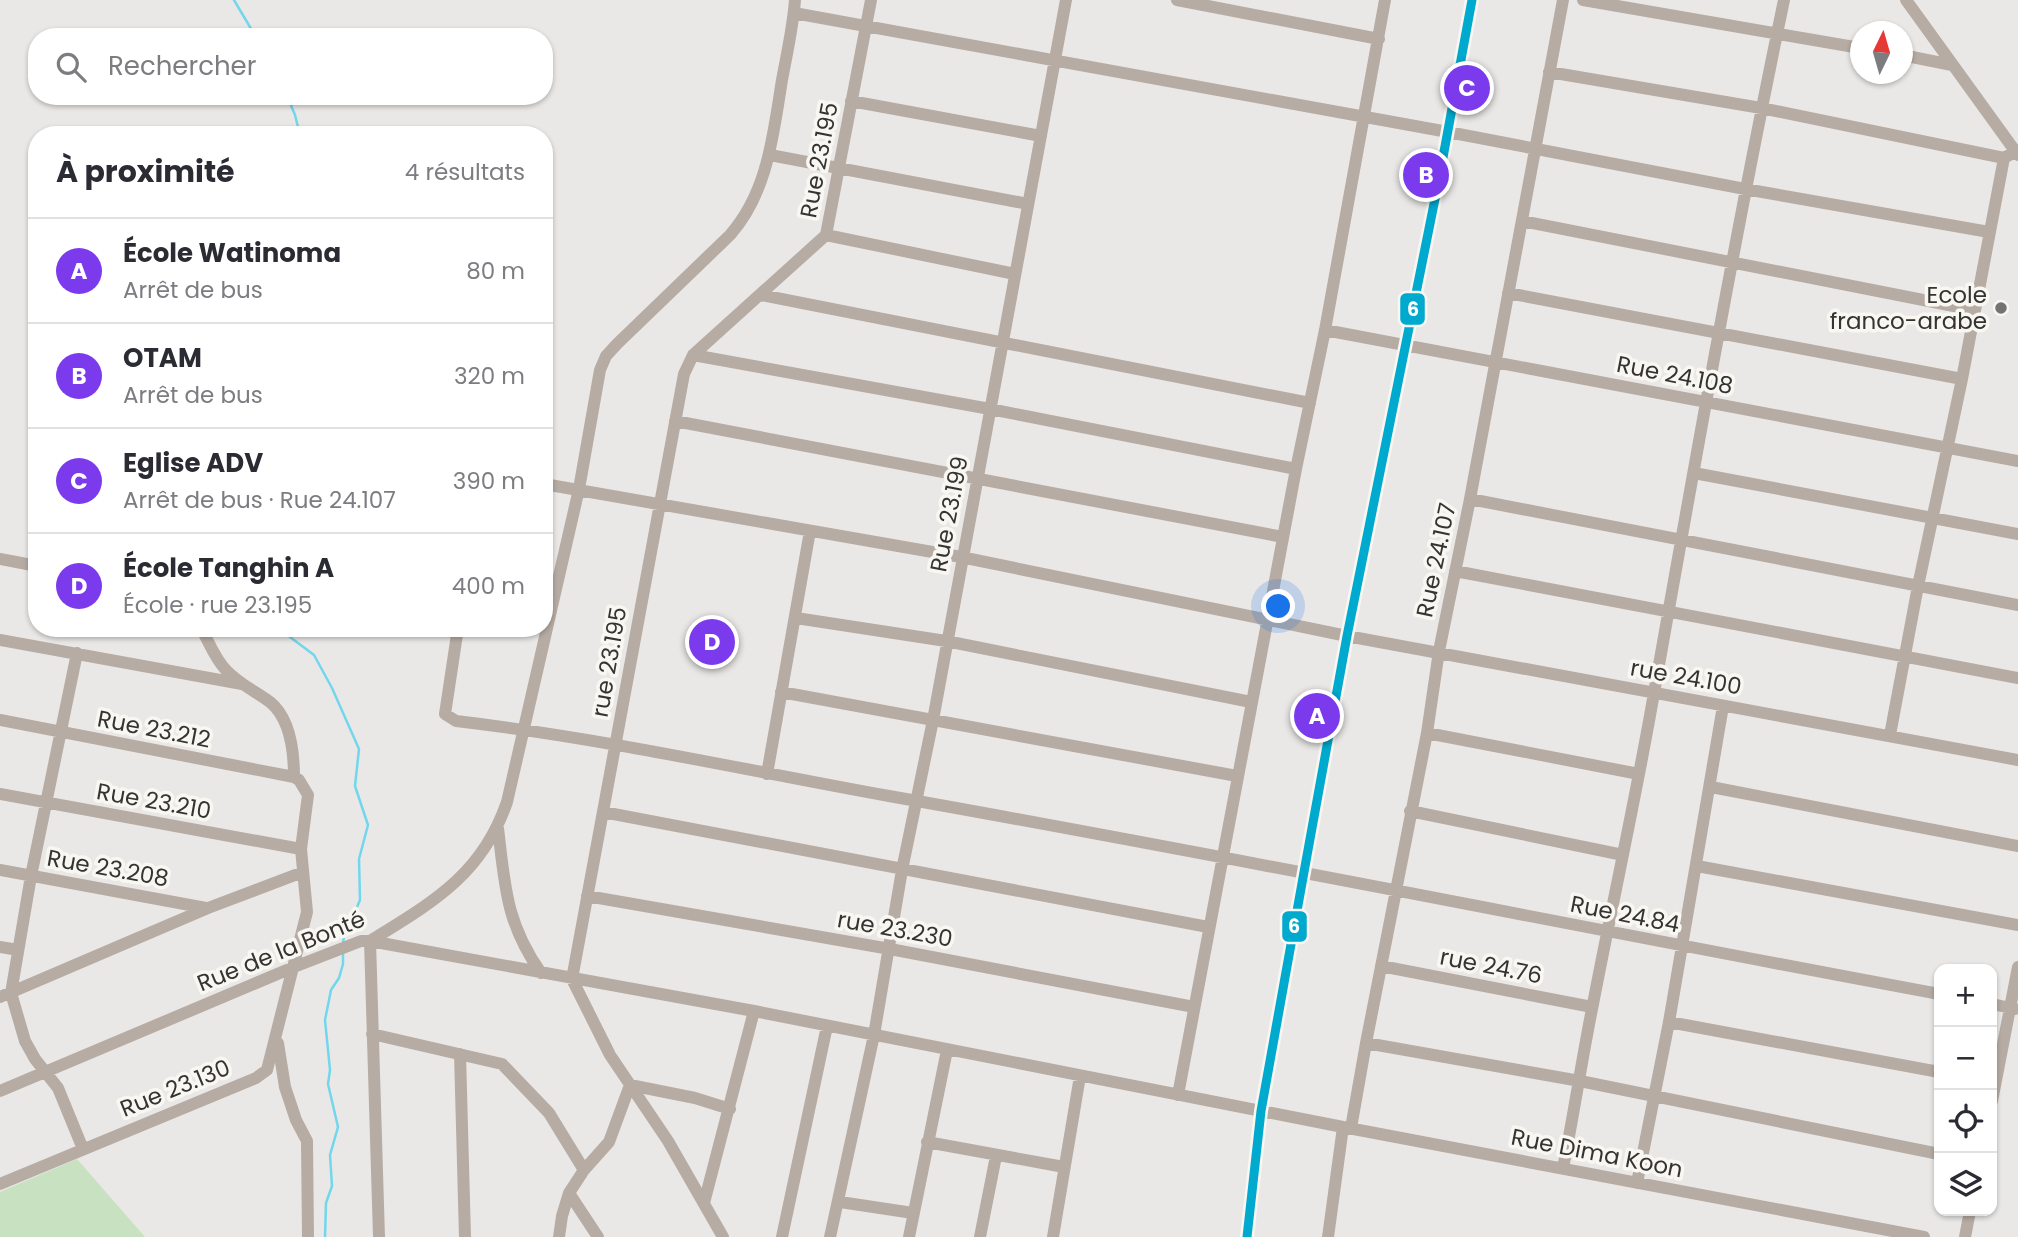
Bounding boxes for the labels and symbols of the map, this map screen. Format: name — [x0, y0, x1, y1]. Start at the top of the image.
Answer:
north arrow — [1850, 21, 1913, 84]
pin: C — [1444, 62, 1490, 114]
street label: Rue 23.195 — [792, 100, 846, 220]
pin: B — [1403, 149, 1449, 201]
place label: Ecole franco-arabe — [1830, 279, 1987, 337]
line badge: 6 — [1399, 292, 1426, 326]
text: 6 — [1407, 296, 1419, 323]
marker: Ecole franco-arabe — [1993, 300, 2009, 316]
street label: Rue 24.108 — [1614, 348, 1736, 402]
street label: Rue 23.199 — [922, 453, 976, 575]
street label: Rue 24.107 — [1408, 500, 1464, 620]
your location — [1261, 589, 1295, 623]
street label: rue 23.195 — [584, 604, 634, 720]
pin: D — [689, 616, 735, 668]
street label: rue 24.100 — [1628, 651, 1744, 703]
pin: A — [1294, 690, 1340, 742]
street label: Rue 23.212 — [95, 702, 213, 756]
street label: Rue 23.210 — [94, 775, 214, 827]
street label: Rue 23.208 — [45, 842, 171, 894]
street label: Rue 24.84 — [1568, 888, 1682, 940]
street label: Rue de la Bonté — [192, 903, 370, 999]
street label: rue 23.230 — [835, 903, 955, 955]
line badge: 6 — [1281, 910, 1308, 943]
text: 6 — [1288, 913, 1300, 940]
street label: rue 24.76 — [1437, 940, 1545, 992]
street label: Rue 23.130 — [115, 1051, 235, 1125]
street label: Rue Dima Koon — [1508, 1121, 1686, 1185]

